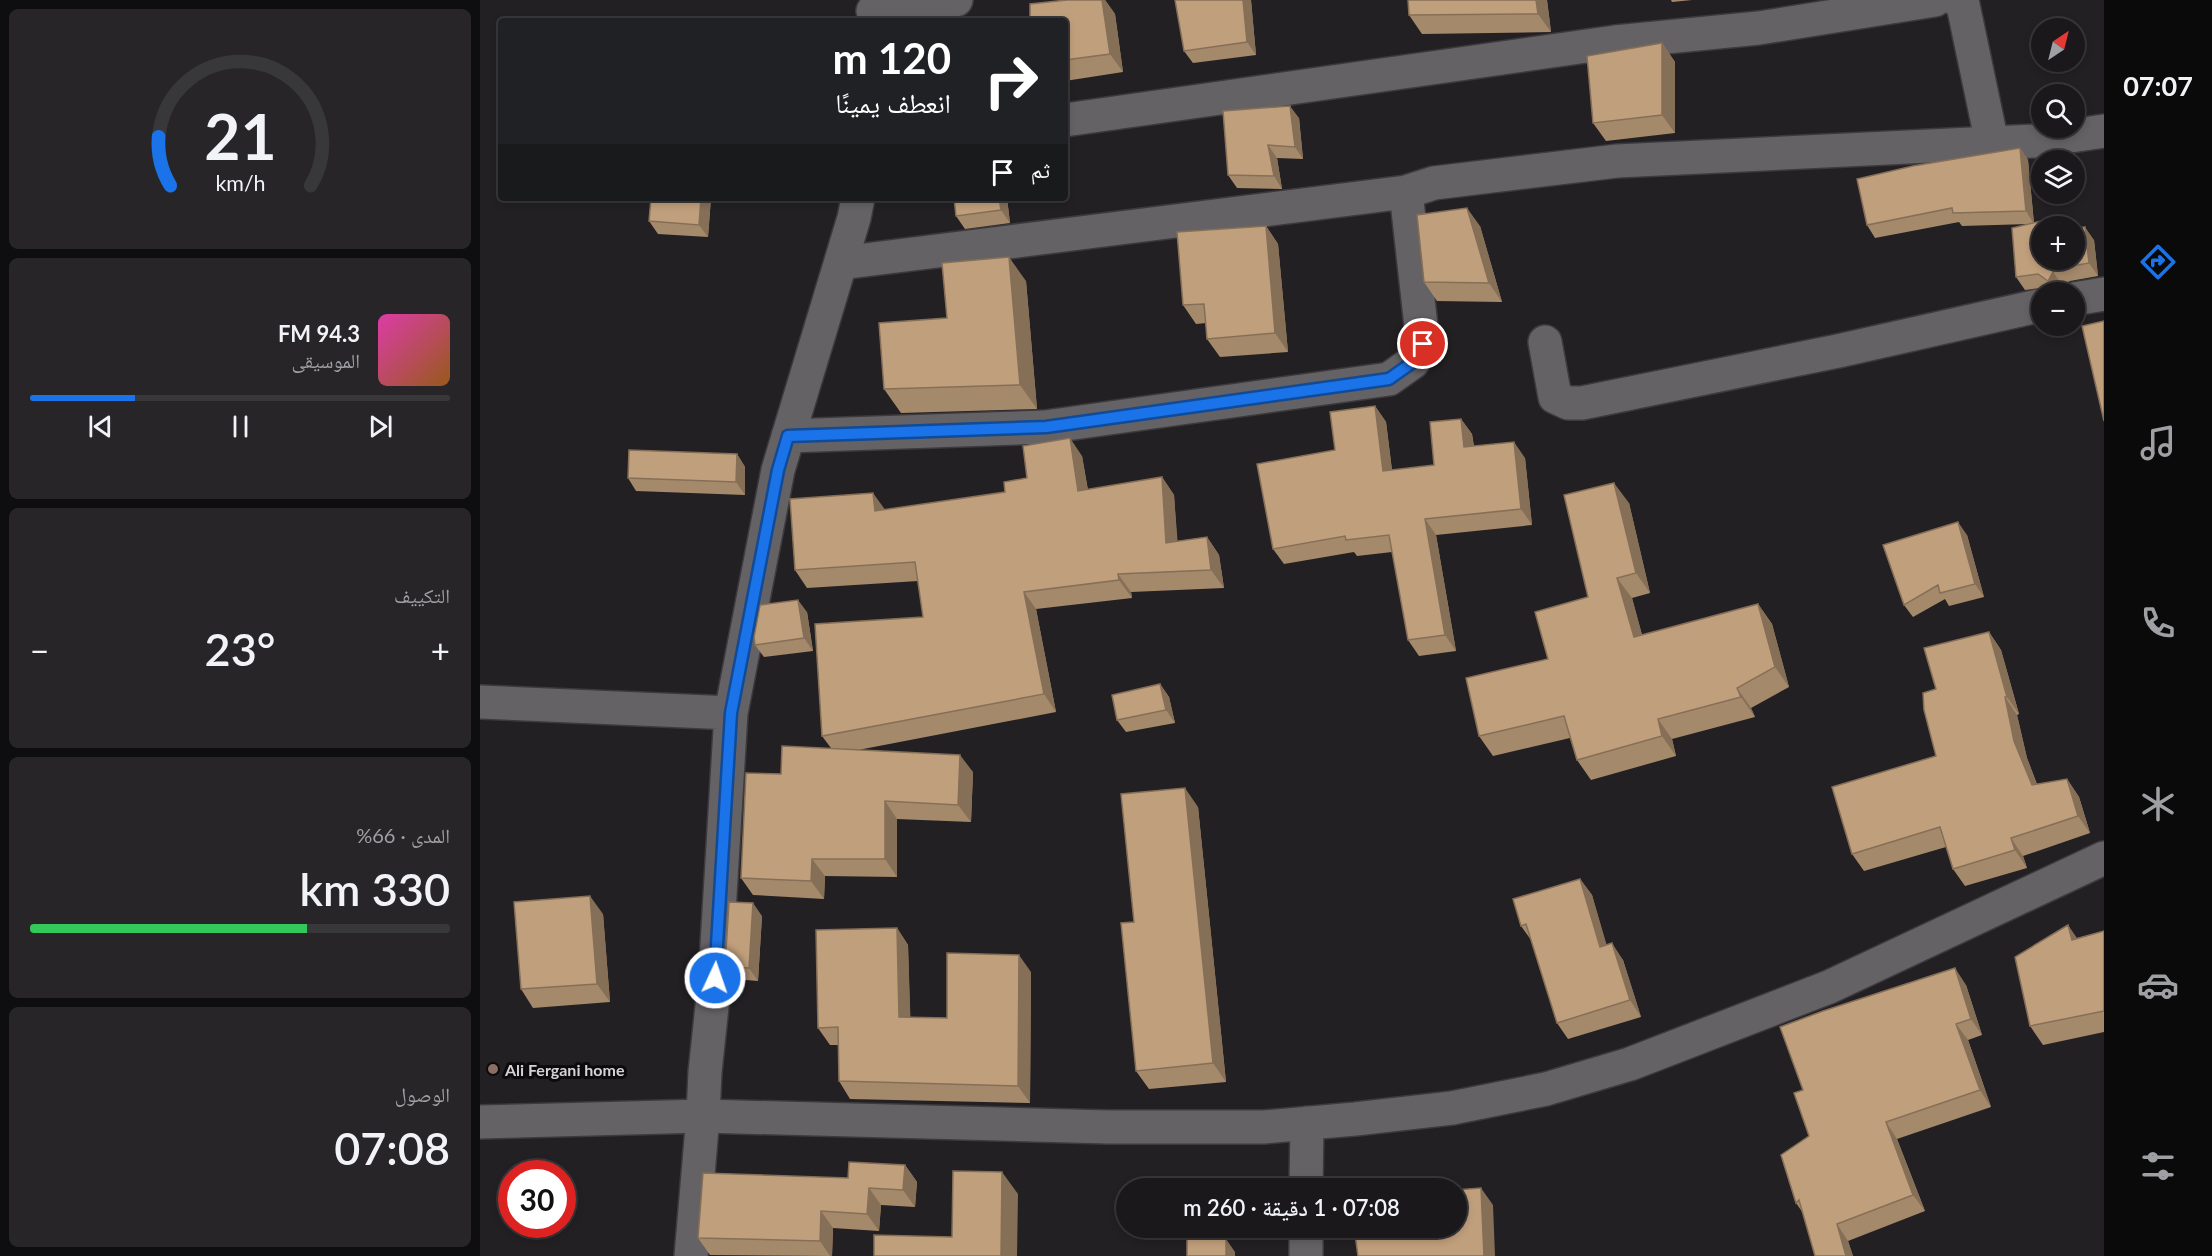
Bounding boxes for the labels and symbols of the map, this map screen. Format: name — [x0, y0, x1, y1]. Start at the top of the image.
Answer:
north arrow — [2031, 18, 2085, 72]
pin — [1397, 318, 1448, 369]
position arrow — [683, 946, 747, 1010]
place label: Ali Fergani home — [504, 1060, 625, 1079]
marker: Ali Fergani home — [486, 1062, 500, 1076]
speed limit sign: 30 — [498, 1160, 576, 1238]

